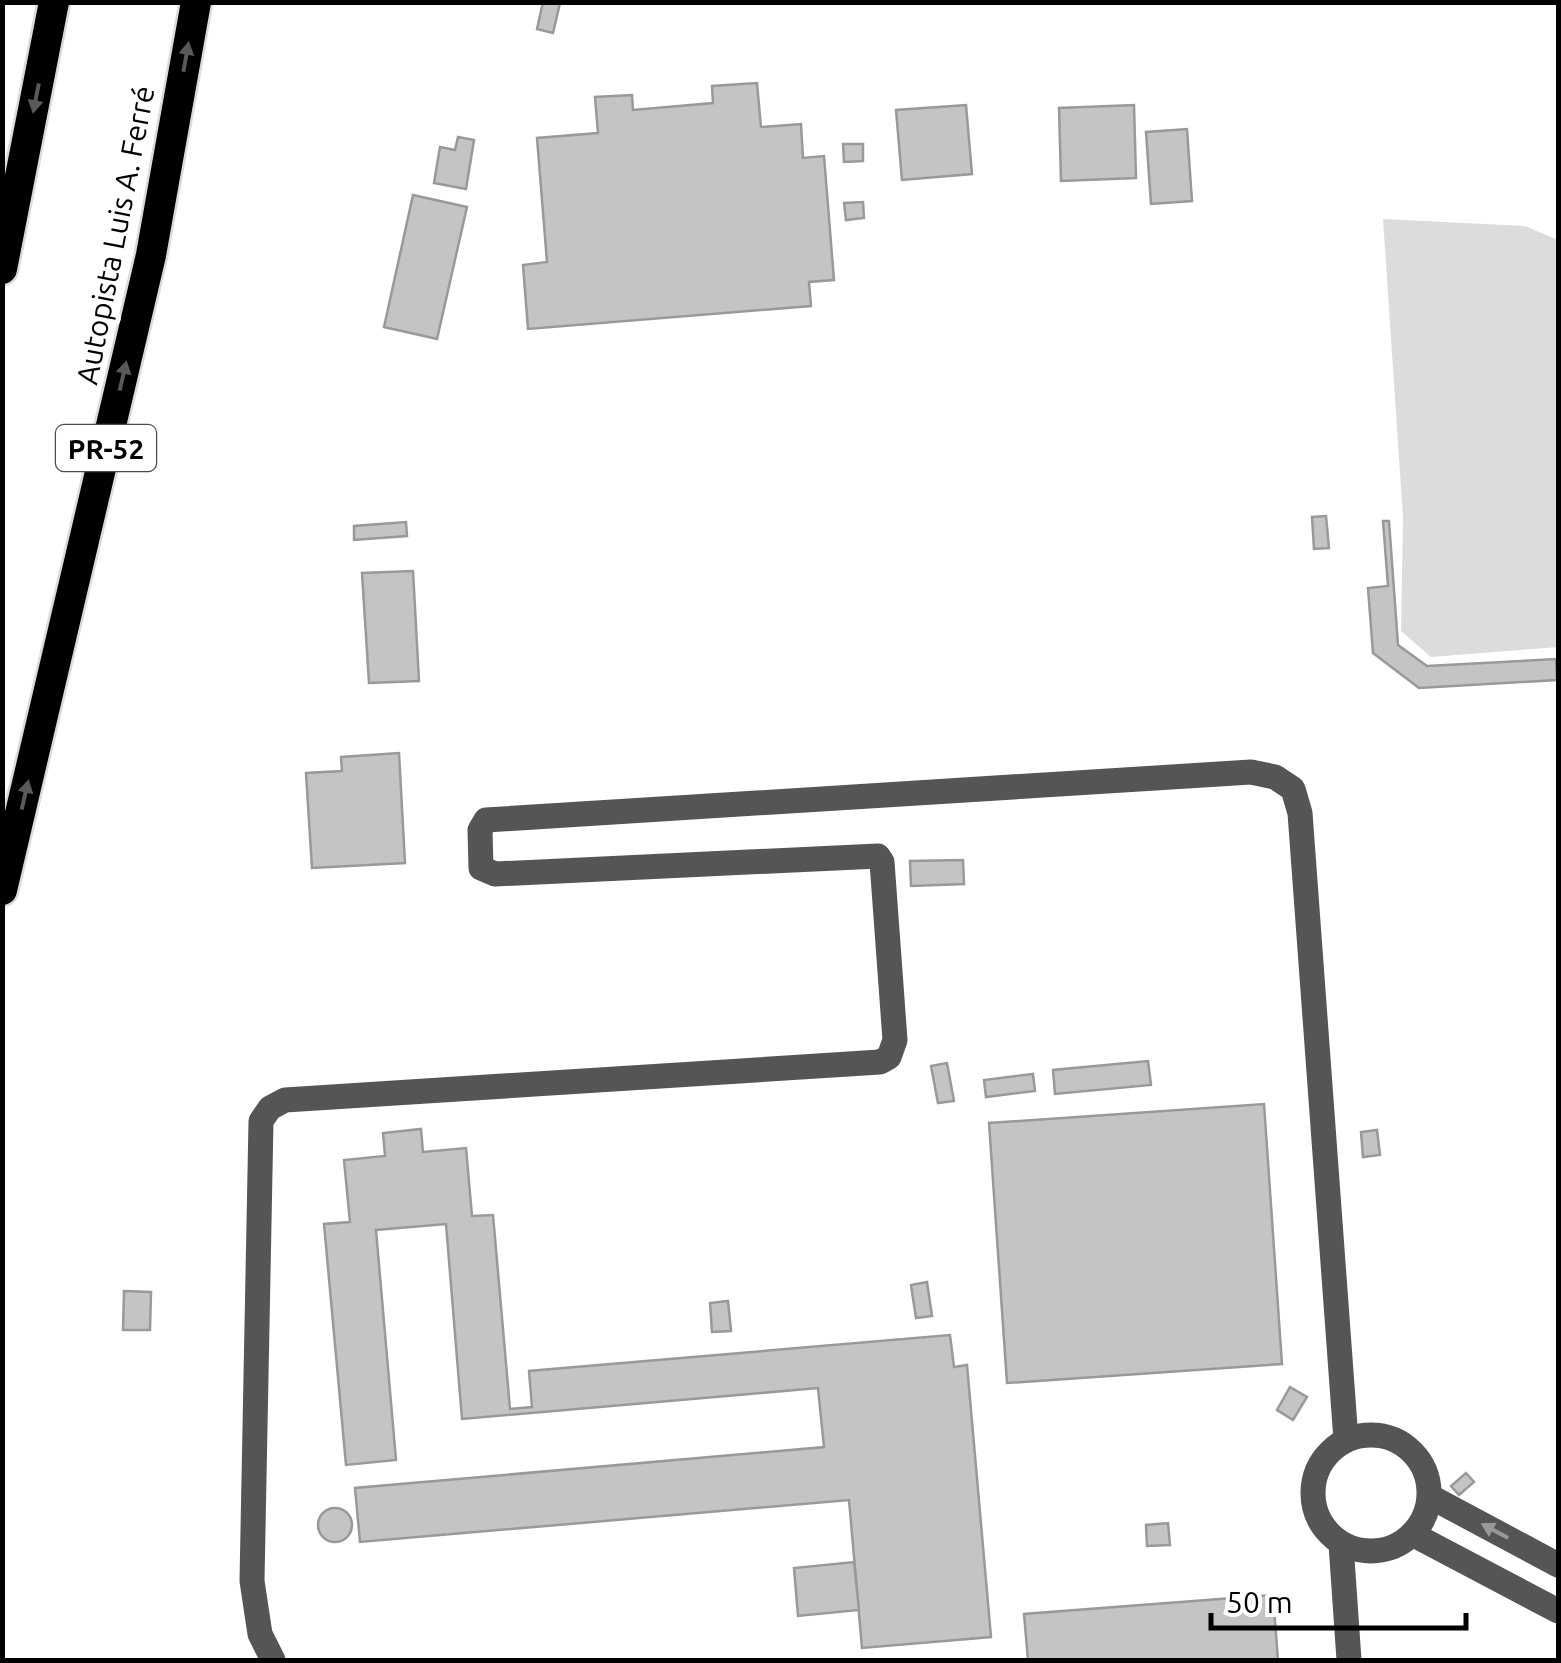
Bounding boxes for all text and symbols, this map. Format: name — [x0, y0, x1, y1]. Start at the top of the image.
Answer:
one-way arrow — [179, 41, 194, 73]
one-way arrow — [28, 83, 43, 115]
street label: Autopista Luis A. Ferré — [69, 83, 161, 387]
one-way arrow — [116, 360, 131, 391]
road number: PR-52 — [56, 425, 156, 471]
one-way arrow — [18, 779, 33, 810]
one-way arrow — [1480, 1523, 1509, 1540]
scale bar — [1211, 1568, 1466, 1630]
text: 50 m — [1226, 1585, 1293, 1619]

